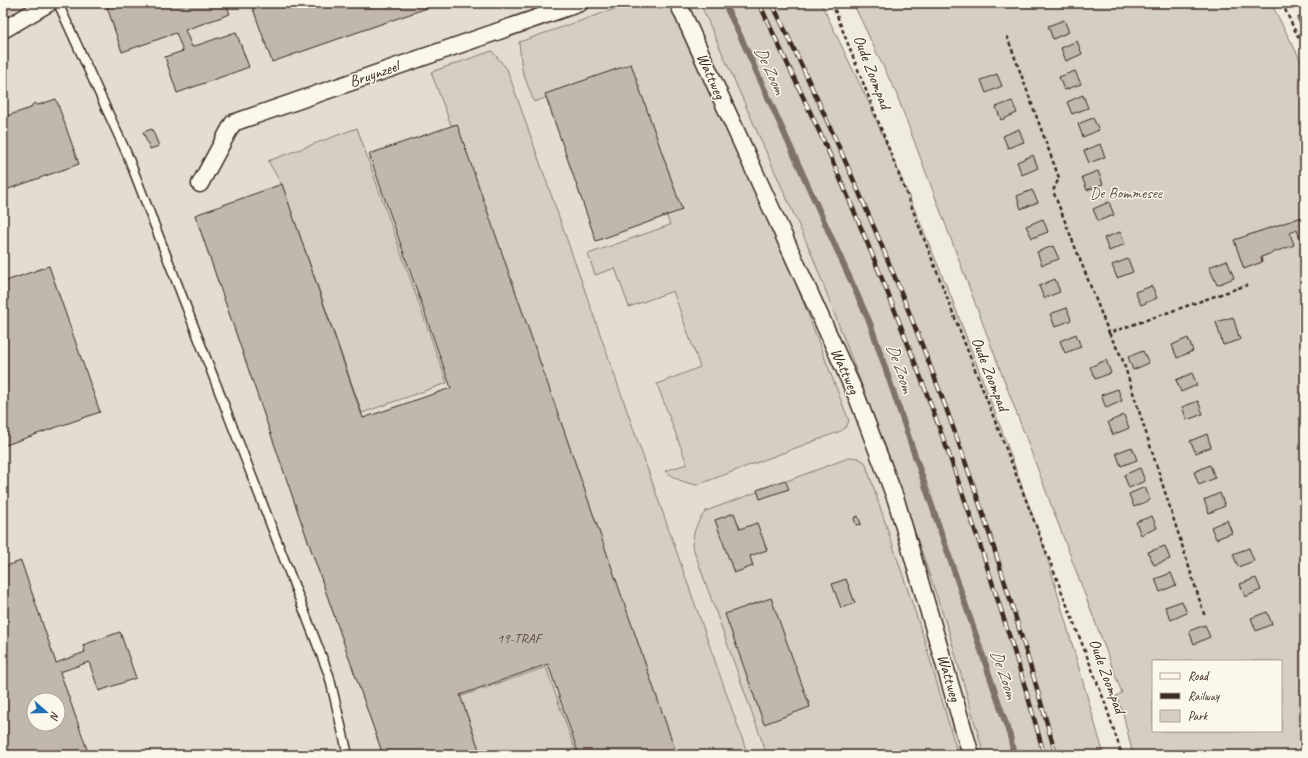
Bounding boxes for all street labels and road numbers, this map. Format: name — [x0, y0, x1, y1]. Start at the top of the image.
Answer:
street label: Oude Zoompad — [849, 32, 896, 114]
street label: Wattweg — [692, 50, 730, 103]
street label: Bruynzeel — [347, 55, 404, 92]
street label: Oude Zoompad — [967, 334, 1014, 416]
street label: Wattweg — [826, 345, 864, 398]
street label: Oude Zoompad — [1084, 636, 1131, 718]
street label: Wattweg — [933, 652, 966, 705]

